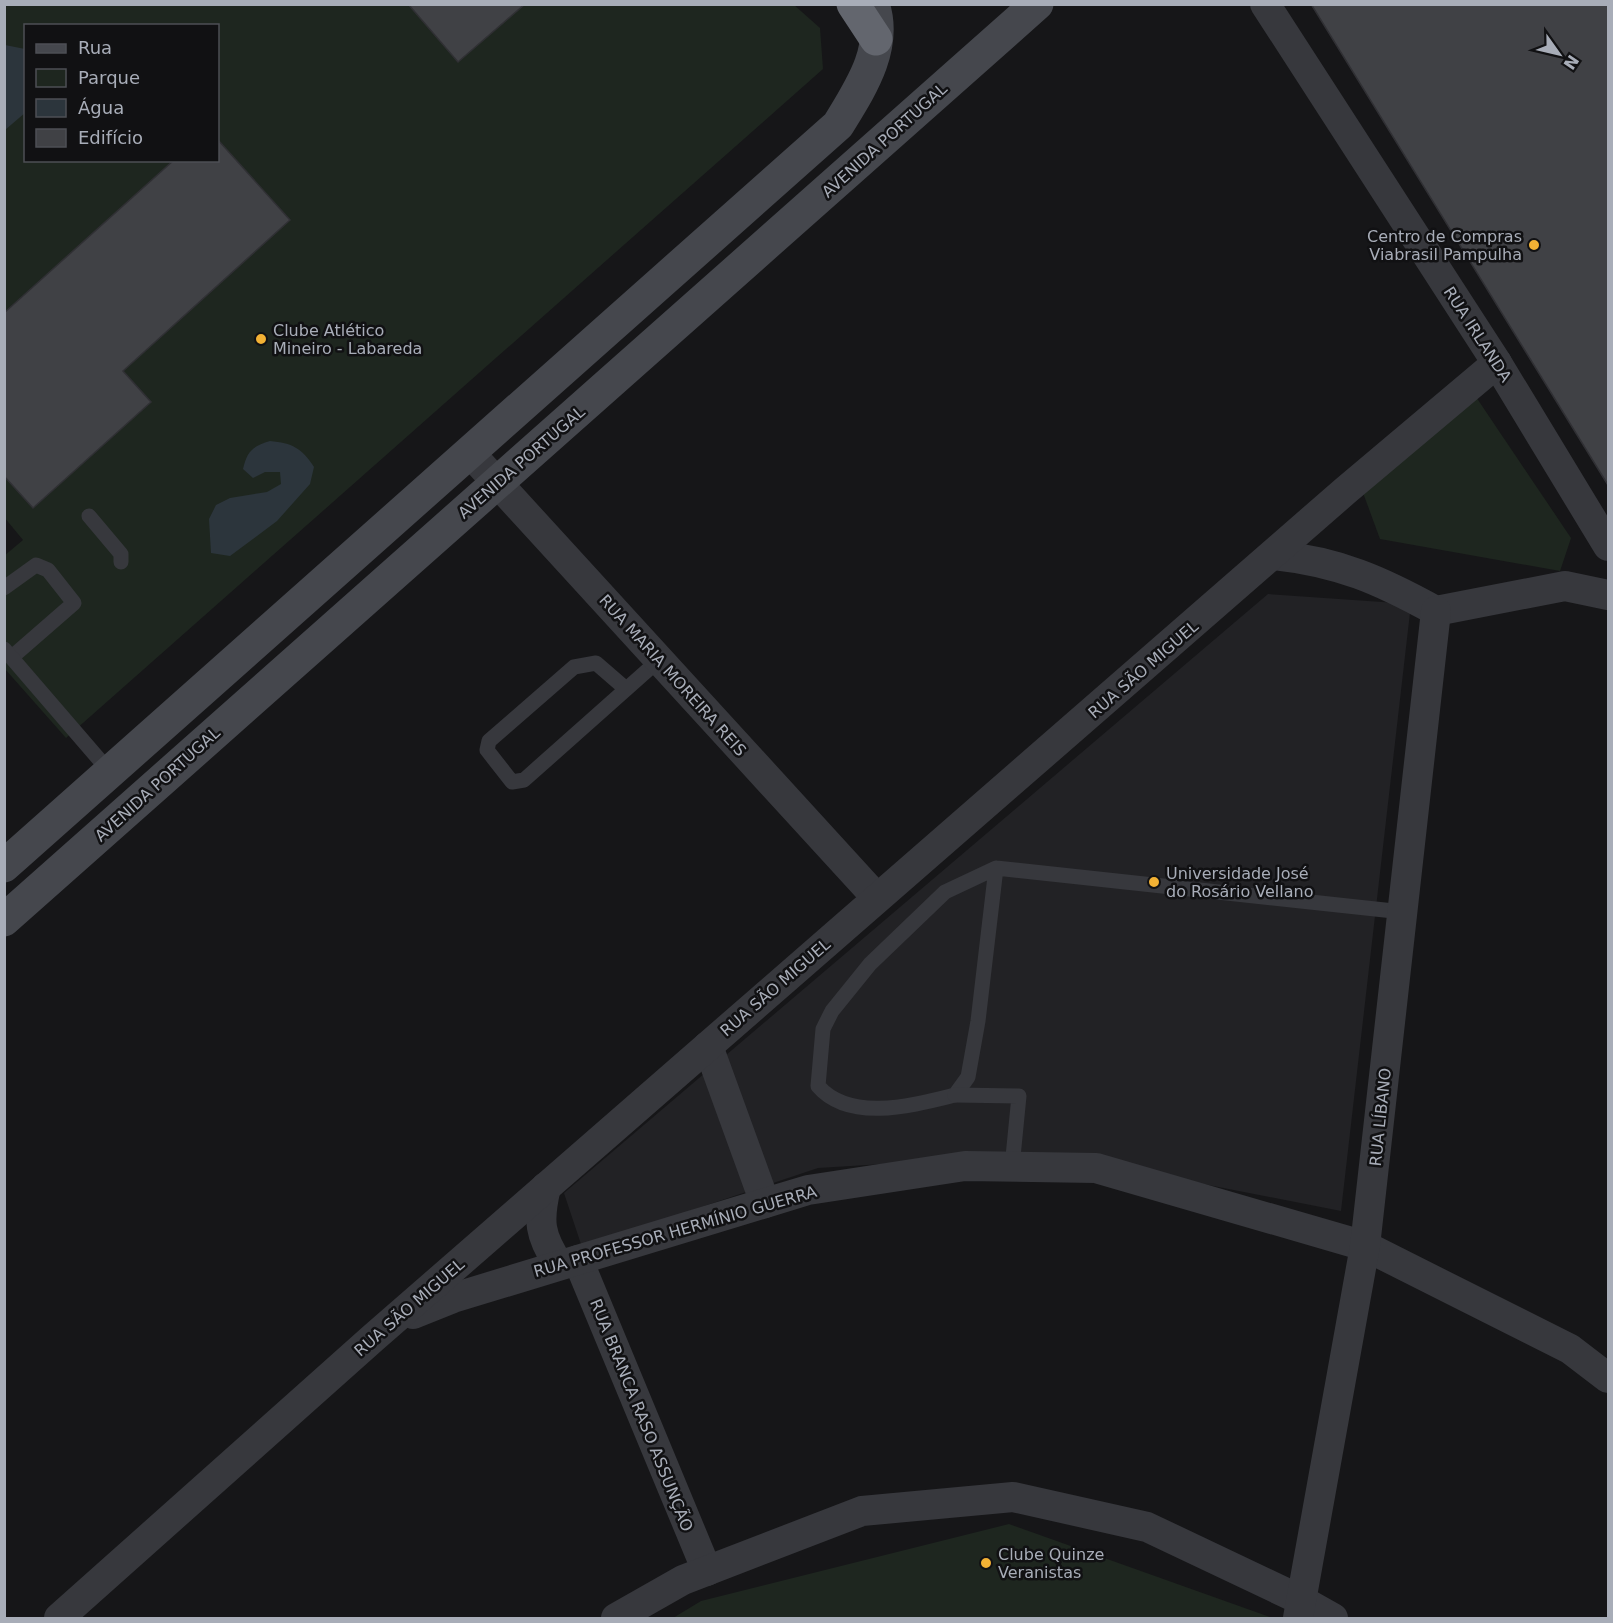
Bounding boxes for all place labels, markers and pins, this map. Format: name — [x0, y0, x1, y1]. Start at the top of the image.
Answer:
place label: Centro de Compras Viabrasil Pampulha — [1367, 227, 1522, 264]
marker: Centro de Compras Viabrasil Pampulha — [1527, 238, 1541, 252]
place label: Clube Atlético Mineiro - Labareda — [273, 321, 422, 358]
marker: Clube Atlético Mineiro - Labareda — [254, 332, 268, 346]
place label: Universidade José do Rosário Vellano — [1166, 864, 1313, 901]
marker: Universidade José do Rosário Vellano — [1147, 875, 1161, 889]
place label: Clube Quinze Veranistas — [998, 1545, 1104, 1582]
marker: Clube Quinze Veranistas — [979, 1556, 993, 1570]

